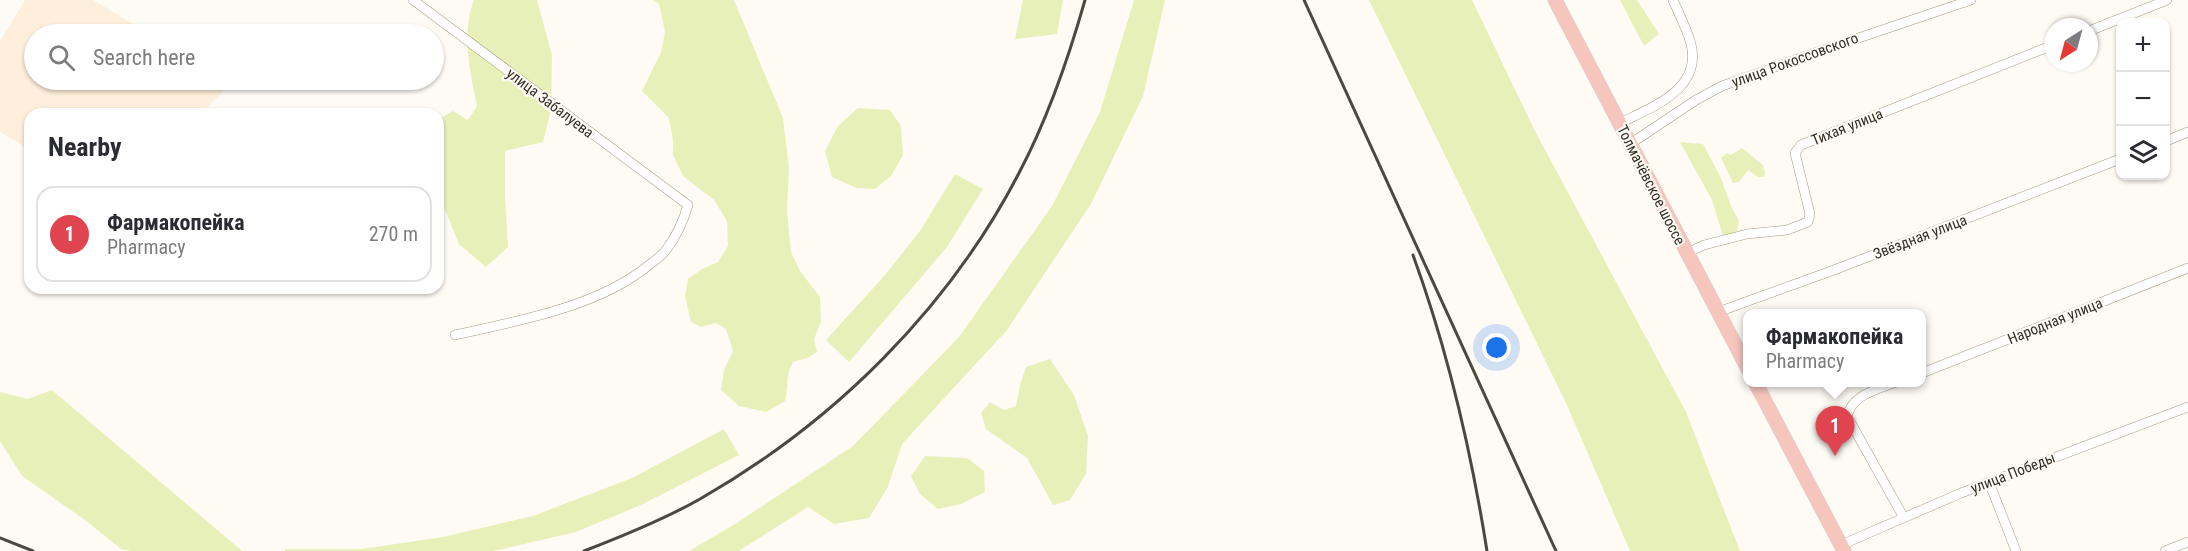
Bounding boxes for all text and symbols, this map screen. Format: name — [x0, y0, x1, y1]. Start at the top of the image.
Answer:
north arrow — [2044, 18, 2098, 72]
map controls — [2116, 18, 2170, 180]
button: + — [2116, 18, 2170, 72]
search box — [24, 24, 444, 90]
street label: улица Рокоссовского — [1729, 29, 1861, 91]
icon: search — [45, 41, 78, 74]
text: Search here — [93, 45, 195, 70]
street label: улица Забалуева — [503, 64, 597, 142]
button: − — [2116, 72, 2170, 126]
street label: Тихая улица — [1809, 105, 1885, 149]
street label: Толмачёвское шоссе — [1613, 122, 1689, 248]
button: layers — [2116, 126, 2170, 180]
text: Nearby — [48, 132, 122, 162]
text: Фармакопейка — [107, 210, 245, 235]
street label: Звёздная улица — [1871, 211, 1969, 263]
text: 1 — [64, 222, 75, 246]
text: 270 m — [369, 222, 418, 246]
text: Pharmacy — [107, 235, 186, 259]
street label: Народная улица — [2005, 294, 2105, 348]
popup — [1743, 309, 1926, 387]
text: Фармакопейка — [1766, 324, 1903, 349]
your location — [1482, 333, 1511, 362]
text: Pharmacy — [1766, 349, 1844, 373]
pin: 1 — [1816, 406, 1854, 456]
street label: улица Победы — [1968, 449, 2058, 497]

